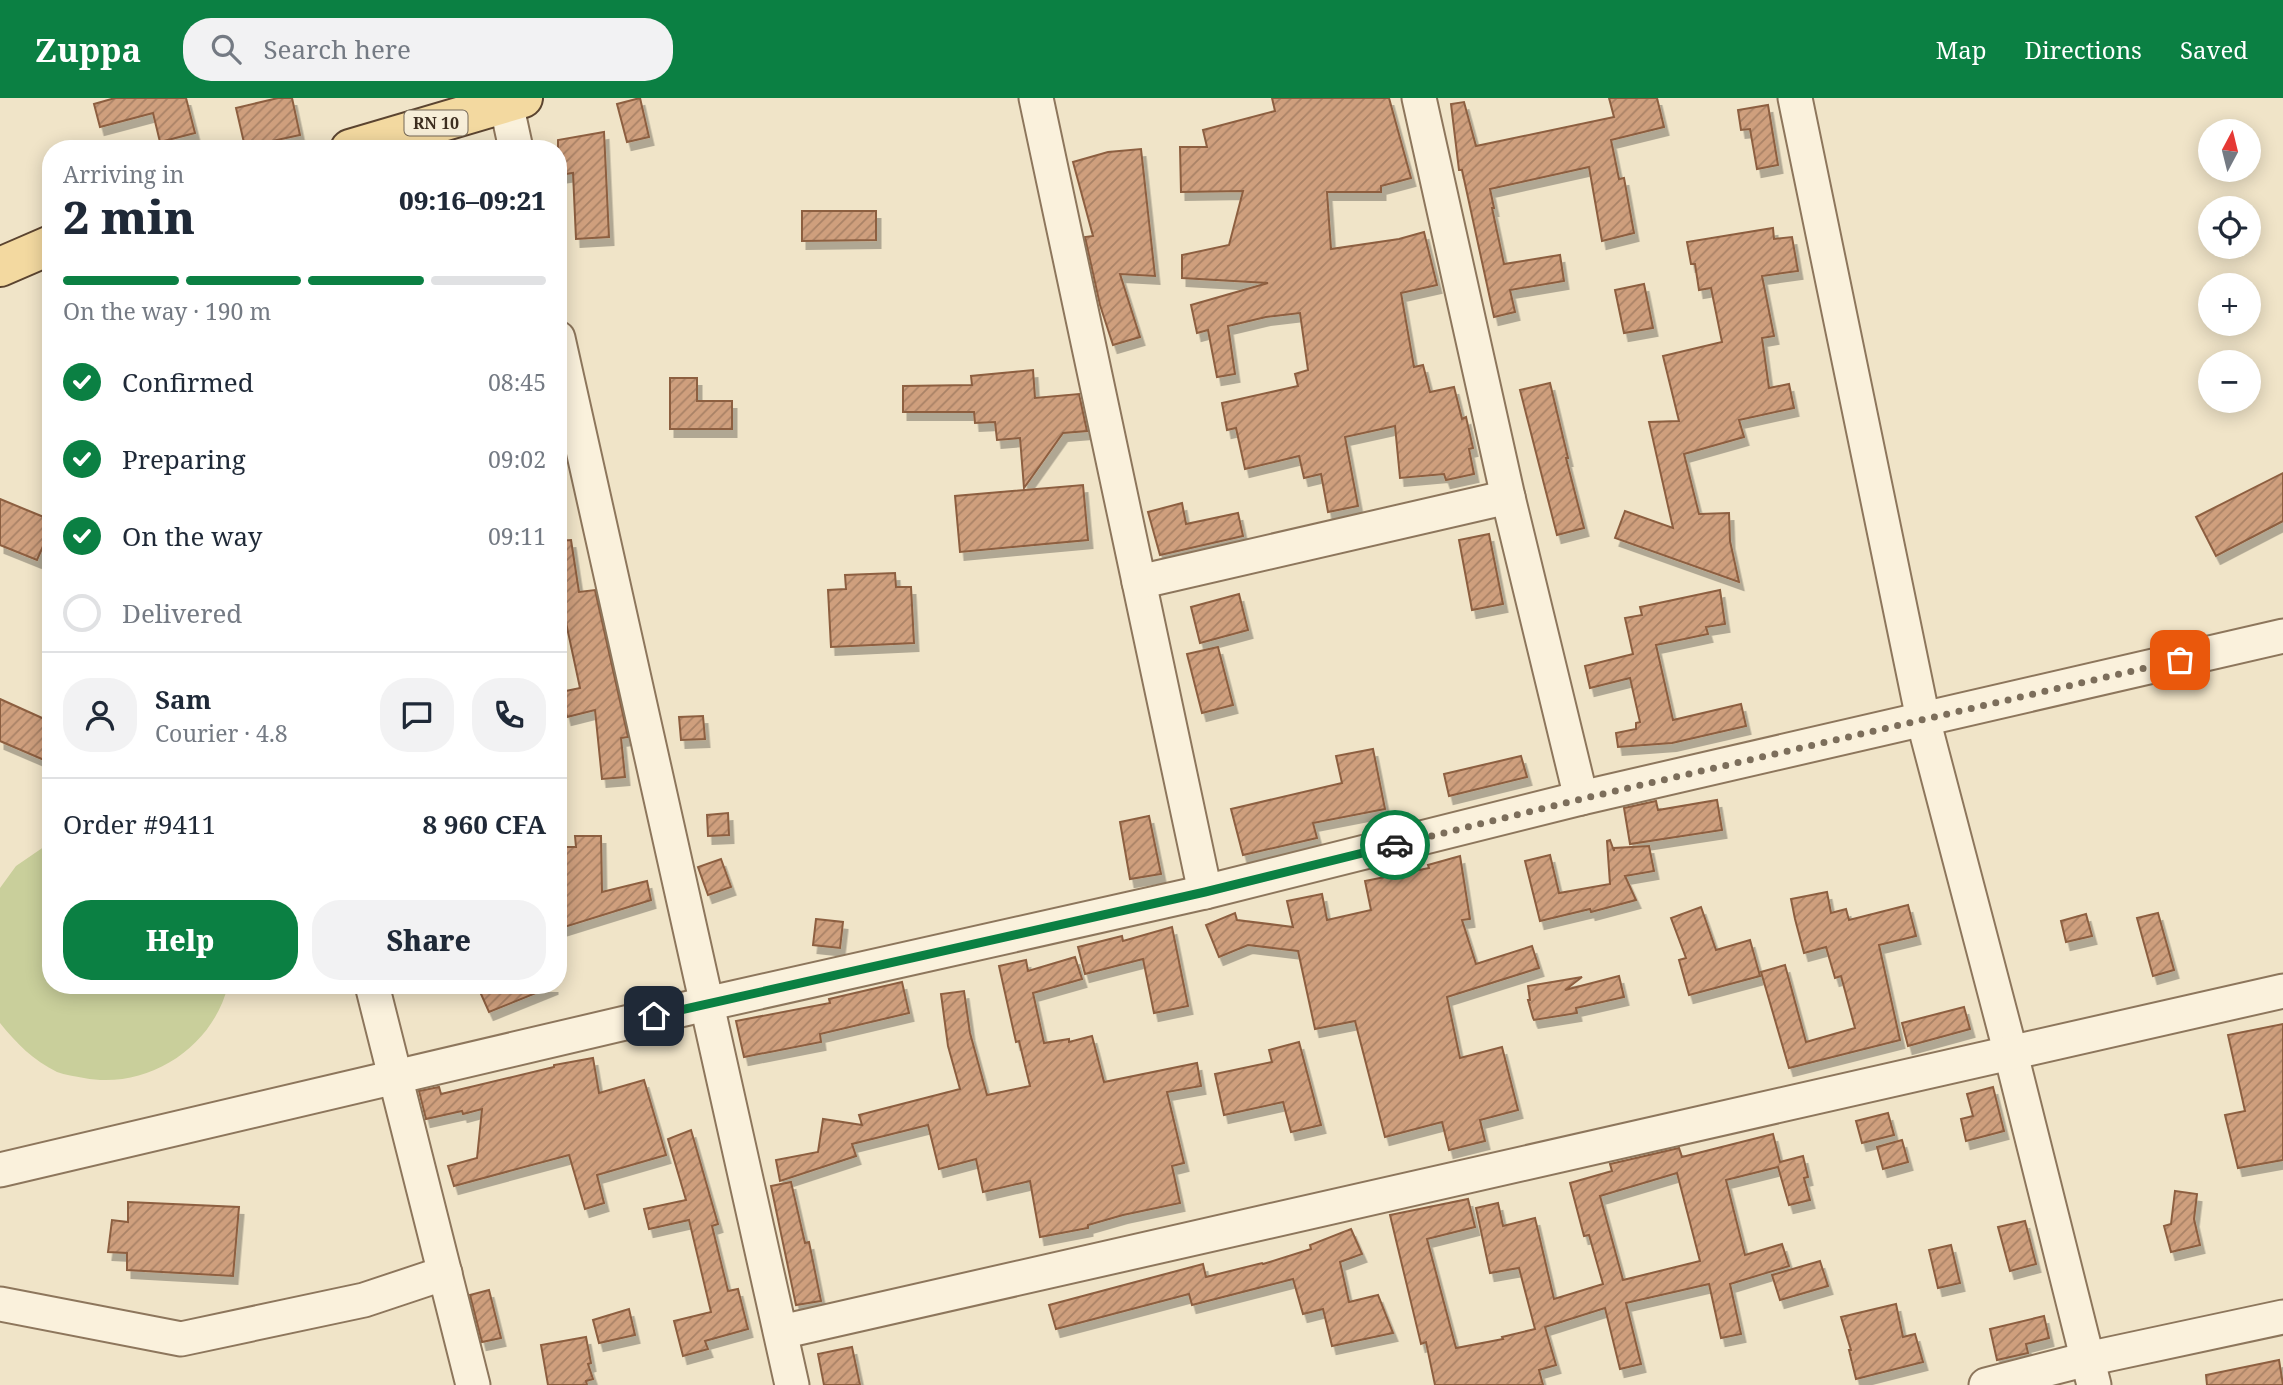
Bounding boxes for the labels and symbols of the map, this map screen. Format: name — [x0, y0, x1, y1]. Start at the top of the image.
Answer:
road number: RN 10 — [404, 111, 467, 136]
north arrow — [2198, 119, 2261, 182]
pin — [2150, 630, 2210, 690]
courier — [1360, 810, 1430, 880]
pin — [624, 986, 684, 1046]

